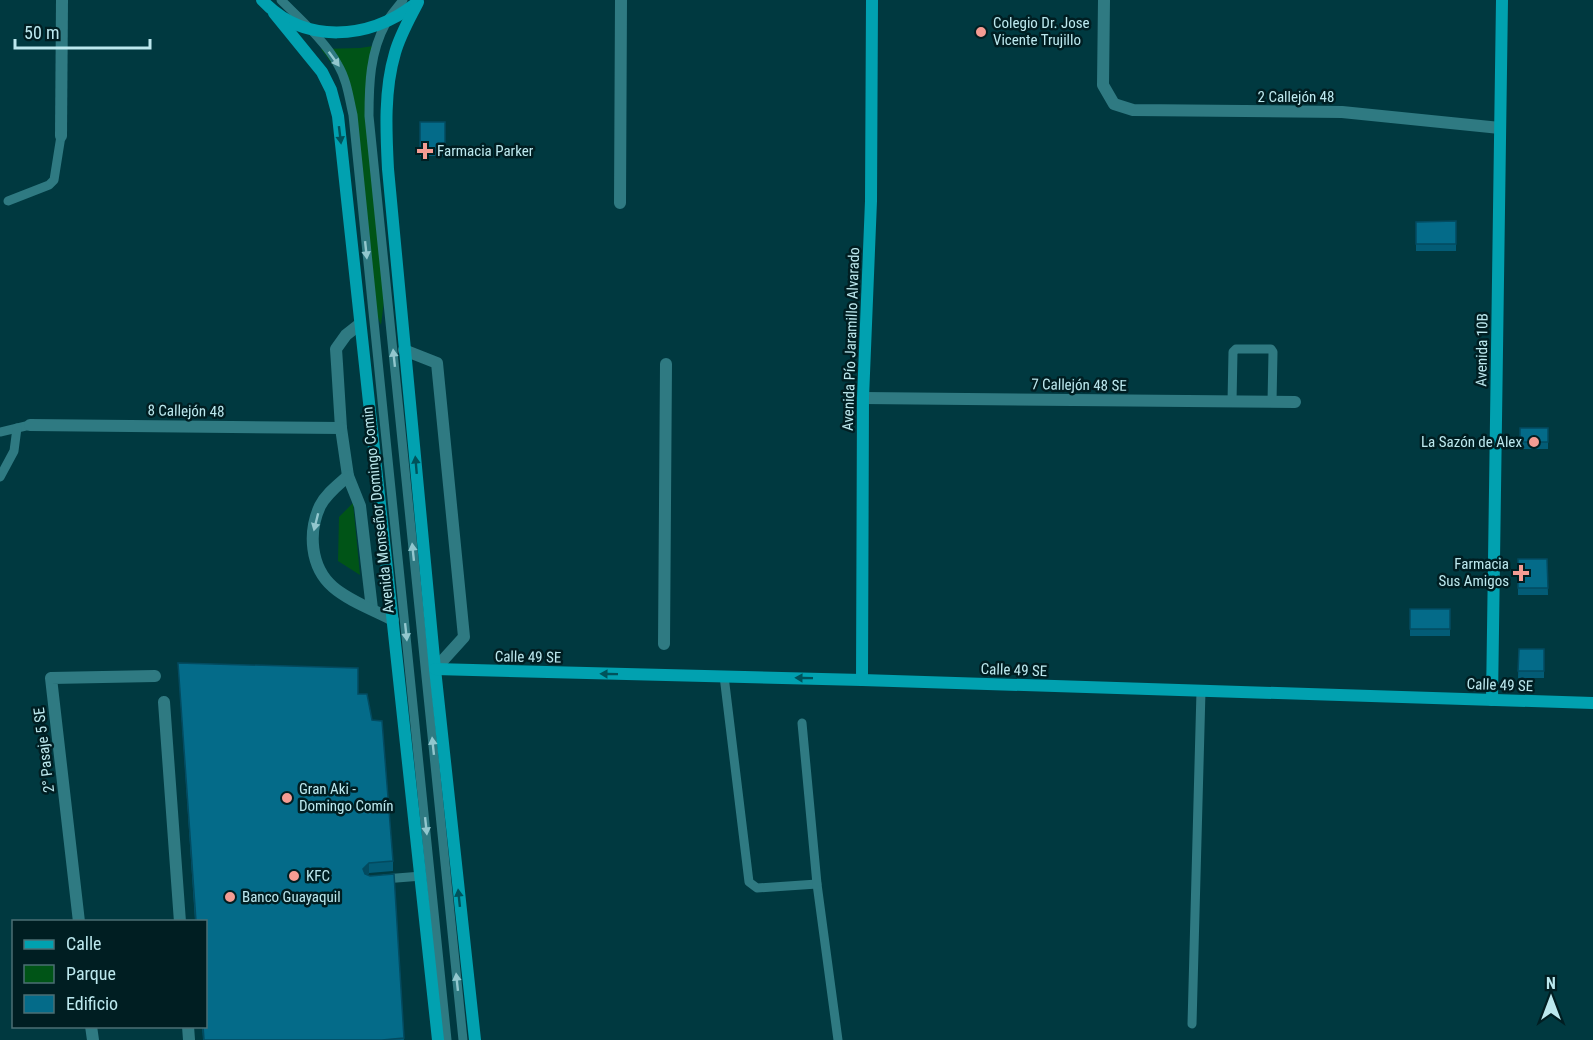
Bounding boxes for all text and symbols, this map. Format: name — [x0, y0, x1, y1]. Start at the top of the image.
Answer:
scale bar — [15, 12, 150, 50]
place label: Colegio Dr. Jose Vicente Trujillo — [993, 14, 1090, 49]
text: 50 m — [24, 22, 59, 43]
marker: Colegio Dr. Jose Vicente Trujillo — [974, 25, 988, 39]
one-way arrow — [328, 51, 340, 67]
street label: 2 Callejón 48 — [1258, 88, 1334, 106]
one-way arrow — [335, 125, 345, 144]
place label: Farmacia Parker — [437, 142, 534, 160]
marker: Farmacia Parker — [418, 144, 432, 158]
one-way arrow — [362, 240, 371, 259]
street label: Avenida Pío Jaramillo Alvarado — [839, 247, 863, 431]
street label: Avenida 10B — [1472, 313, 1492, 387]
one-way arrow — [389, 348, 399, 367]
street label: 7 Callejón 48 SE — [1031, 375, 1127, 395]
street label: 8 Callejón 48 — [147, 401, 225, 421]
street label: Avenida Monseñor Domingo Comin — [358, 406, 398, 614]
place label: La Sazón de Alex — [1421, 433, 1522, 451]
marker: La Sazón de Alex — [1527, 435, 1541, 449]
one-way arrow — [411, 455, 421, 474]
one-way arrow — [310, 513, 320, 531]
one-way arrow — [408, 542, 418, 561]
place label: Farmacia Sus Amigos — [1439, 555, 1509, 590]
marker: Farmacia Sus Amigos — [1514, 566, 1528, 580]
one-way arrow — [401, 622, 411, 641]
street label: Calle 49 SE — [495, 647, 561, 667]
street label: Calle 49 SE — [980, 660, 1048, 680]
one-way arrow — [599, 669, 618, 678]
one-way arrow — [794, 673, 813, 683]
street label: Calle 49 SE — [1466, 675, 1534, 695]
street label: 2° Pasaje 5 SE — [30, 706, 58, 794]
one-way arrow — [428, 736, 438, 755]
place label: Gran Aki - Domingo Comín — [299, 780, 394, 815]
marker: Gran Aki - Domingo Comín — [280, 791, 294, 805]
one-way arrow — [421, 816, 430, 835]
place label: KFC — [306, 867, 330, 885]
marker: KFC — [287, 869, 301, 883]
place label: Banco Guayaquil — [242, 888, 341, 906]
one-way arrow — [455, 889, 464, 908]
marker: Banco Guayaquil — [223, 890, 237, 904]
legend — [12, 920, 207, 1028]
text: Calle — [66, 933, 102, 954]
text: Parque — [66, 963, 116, 984]
north arrow — [1521, 968, 1581, 1028]
one-way arrow — [452, 972, 462, 991]
text: N — [1546, 974, 1556, 993]
text: Edificio — [66, 993, 118, 1014]

